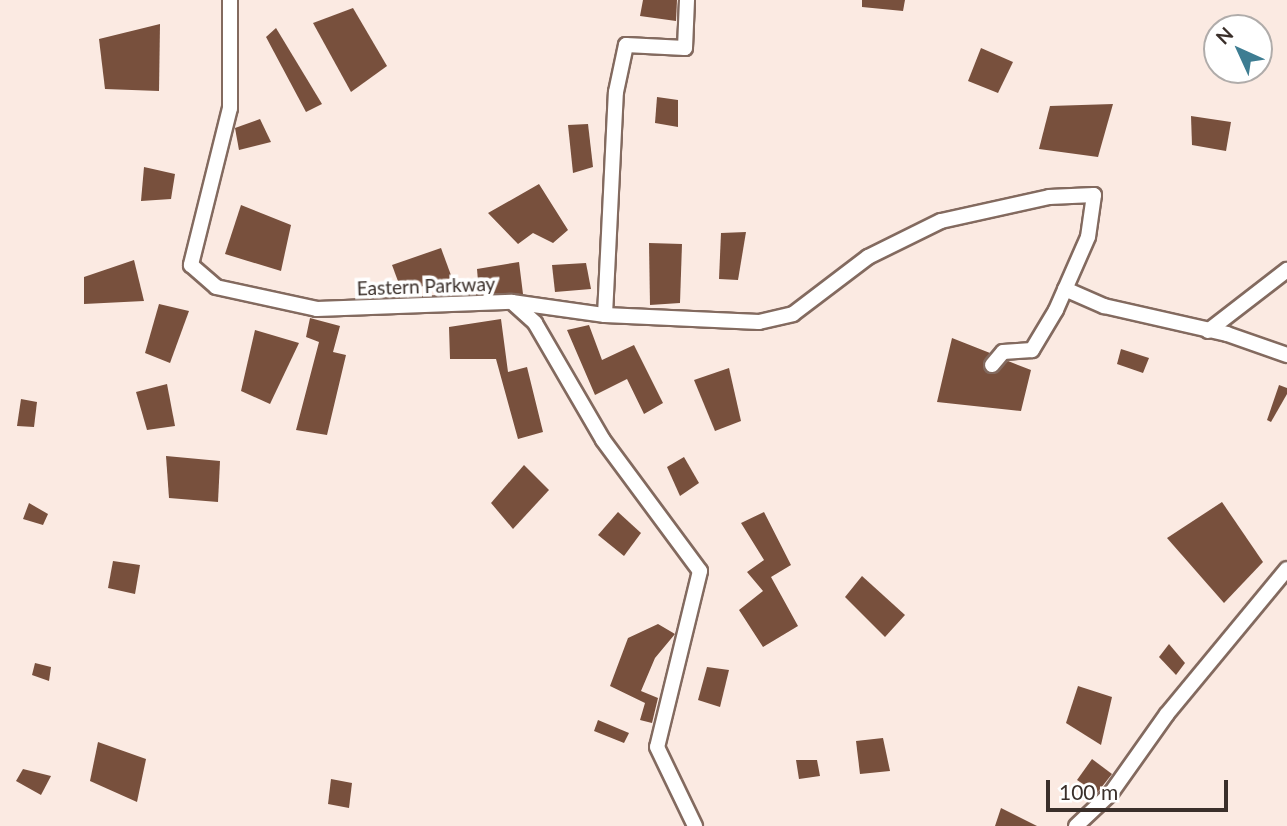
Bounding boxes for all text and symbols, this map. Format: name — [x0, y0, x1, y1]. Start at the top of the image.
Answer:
north arrow — [1203, 14, 1273, 84]
text: N — [1211, 22, 1238, 49]
street label: Eastern Parkway — [356, 272, 496, 300]
scale bar — [1049, 766, 1231, 810]
text: 100 m — [1059, 779, 1118, 804]

